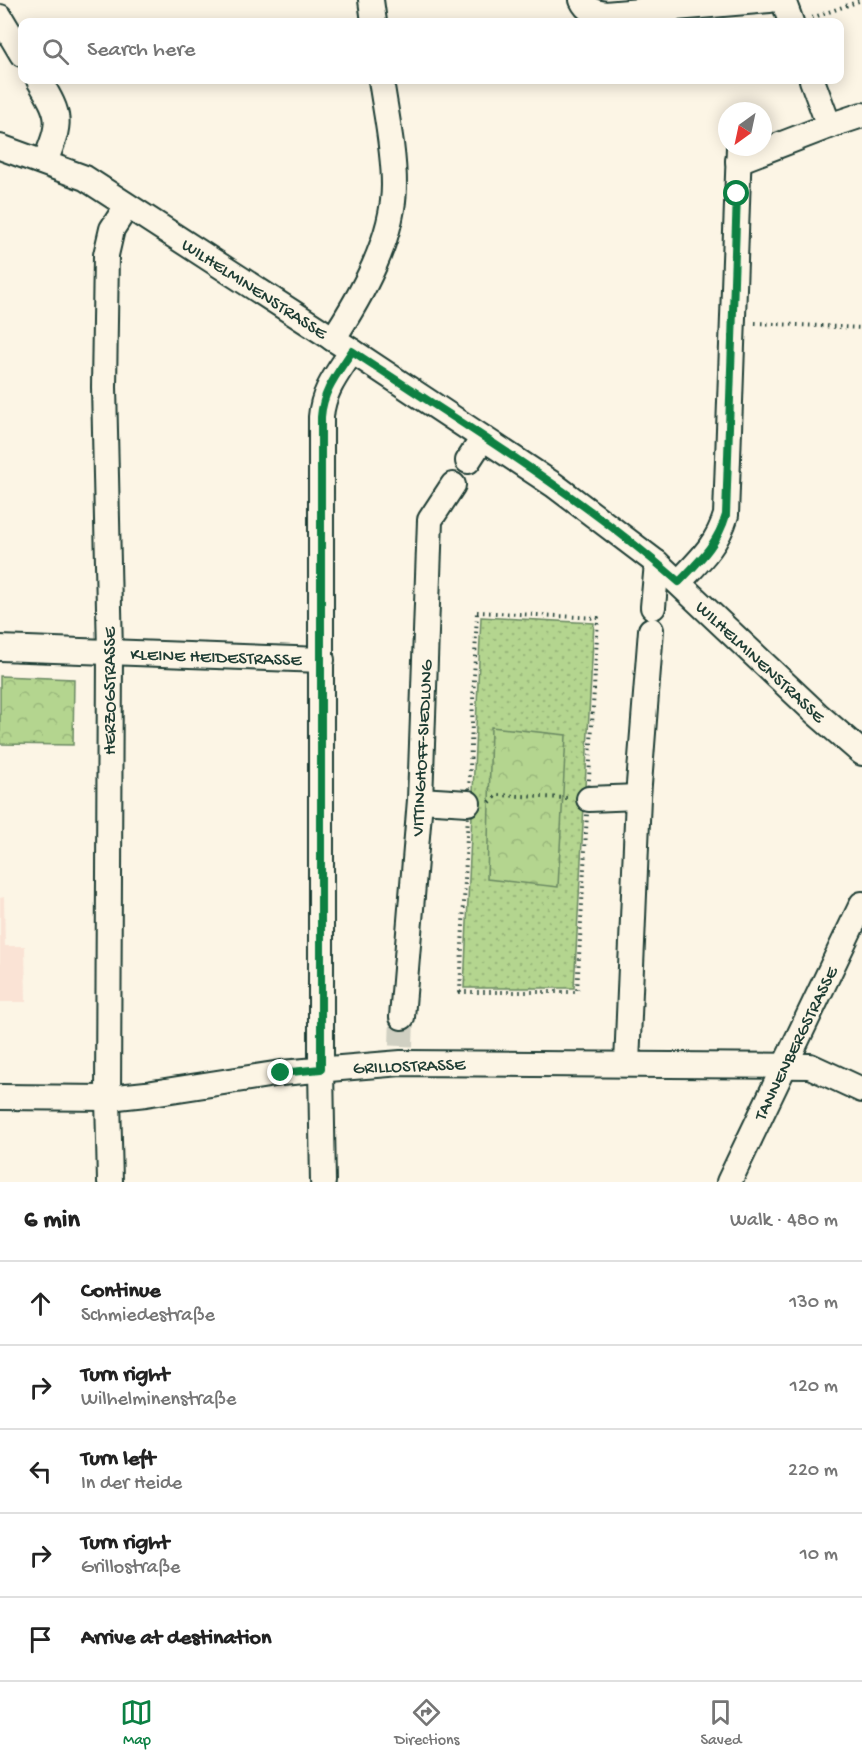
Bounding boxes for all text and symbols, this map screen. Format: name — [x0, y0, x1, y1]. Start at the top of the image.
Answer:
search box — [18, 18, 844, 84]
icon: search — [39, 35, 72, 68]
text: Search here — [87, 38, 195, 64]
north arrow — [718, 102, 772, 156]
route start — [723, 180, 749, 206]
street label: WILHELMINENSTRASSE — [177, 235, 331, 345]
street label: WILHELMINENSTRASSE — [690, 597, 829, 729]
street label: HERZOGSTRASSE — [101, 626, 122, 755]
street label: KLEINE HEIDESTRASSE — [130, 645, 303, 672]
street label: VITTINGHOFF-SIEDLUNG — [408, 659, 439, 838]
street label: TANNENBERGSTRASSE — [750, 963, 844, 1125]
street label: GRILLOSTRASSE — [353, 1055, 466, 1080]
route end — [267, 1059, 293, 1085]
text: 6 min — [24, 1206, 80, 1237]
text: Walk · 480 m — [730, 1210, 838, 1233]
text: Continue — [81, 1279, 161, 1305]
icon: ahead — [24, 1287, 57, 1320]
text: 130 m — [789, 1292, 838, 1315]
text: Schmiedestraße — [81, 1305, 215, 1328]
text: Turn right — [81, 1363, 169, 1389]
icon: right — [24, 1371, 57, 1404]
text: 120 m — [790, 1376, 838, 1399]
text: Wilhelminenstraße — [81, 1389, 236, 1412]
text: Turn left — [81, 1447, 155, 1473]
icon: left — [24, 1455, 57, 1488]
text: 220 m — [788, 1460, 838, 1483]
text: In der Heide — [81, 1473, 182, 1496]
text: Turn right — [81, 1531, 169, 1557]
icon: right — [24, 1539, 57, 1572]
text: 10 m — [800, 1544, 838, 1567]
text: Grillostraße — [81, 1557, 180, 1580]
icon: arrive — [24, 1623, 57, 1656]
text: Arrive at destination — [81, 1626, 271, 1652]
tab: Map — [120, 1696, 153, 1751]
tab: Directions — [394, 1696, 460, 1751]
tab: Saved — [700, 1696, 741, 1751]

